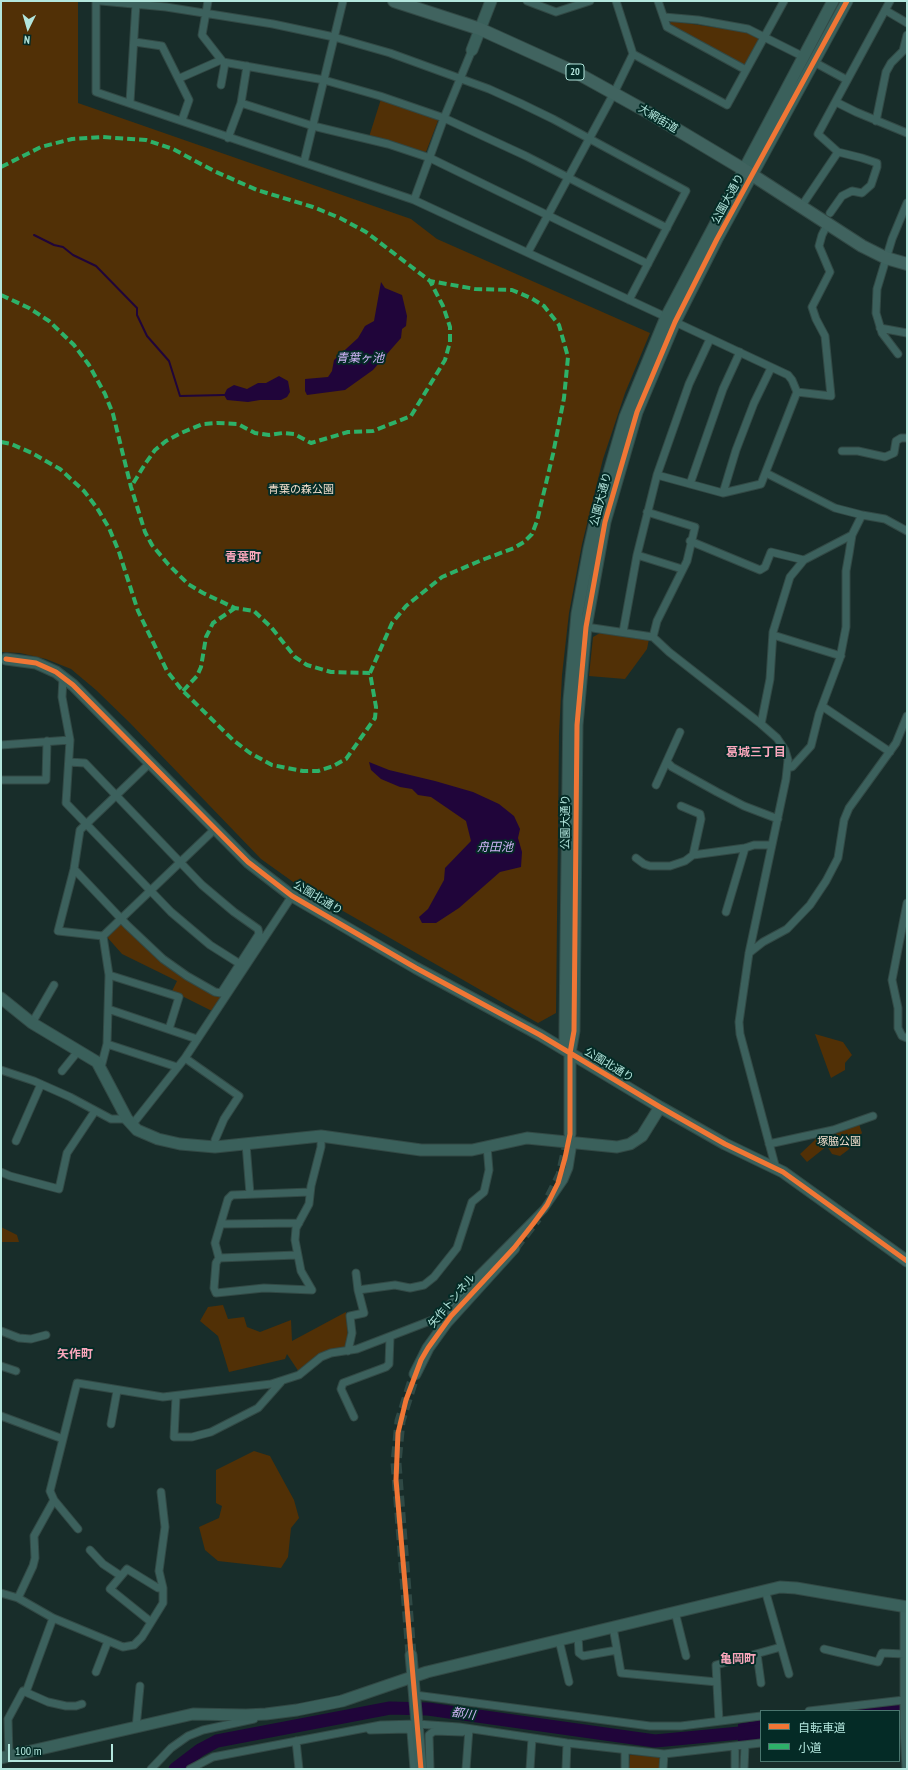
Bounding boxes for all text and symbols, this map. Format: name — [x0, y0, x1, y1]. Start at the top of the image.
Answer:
north arrow — [8, 8, 48, 48]
text: N — [23, 33, 31, 47]
road number: 20 — [566, 64, 584, 80]
street label: 大網街道 — [636, 102, 680, 136]
street label: 公園大通り — [709, 172, 747, 226]
water label: 青葉ヶ池 — [336, 352, 384, 366]
street label: 公園大通り — [588, 471, 614, 527]
park label: 青葉の森公園 — [268, 483, 334, 497]
district label: 青葉町 — [225, 551, 261, 565]
district label: 葛城三丁目 — [726, 746, 786, 760]
street label: 公園大通り — [559, 795, 573, 849]
water label: 舟田池 — [477, 841, 513, 855]
street label: 公園北通り — [291, 878, 345, 918]
street label: 公園北通り — [582, 1045, 636, 1085]
park label: 塚脇公園 — [817, 1135, 861, 1149]
street label: 矢作トンネル — [426, 1271, 478, 1331]
district label: 矢作町 — [57, 1348, 93, 1362]
district label: 亀岡町 — [720, 1653, 756, 1667]
water label: 都川 — [450, 1705, 476, 1723]
legend — [760, 1710, 900, 1762]
text: 自転車道 — [798, 1720, 846, 1735]
scale bar — [10, 1736, 115, 1762]
text: 小道 — [798, 1740, 822, 1755]
text: 100 m — [15, 1743, 42, 1758]

